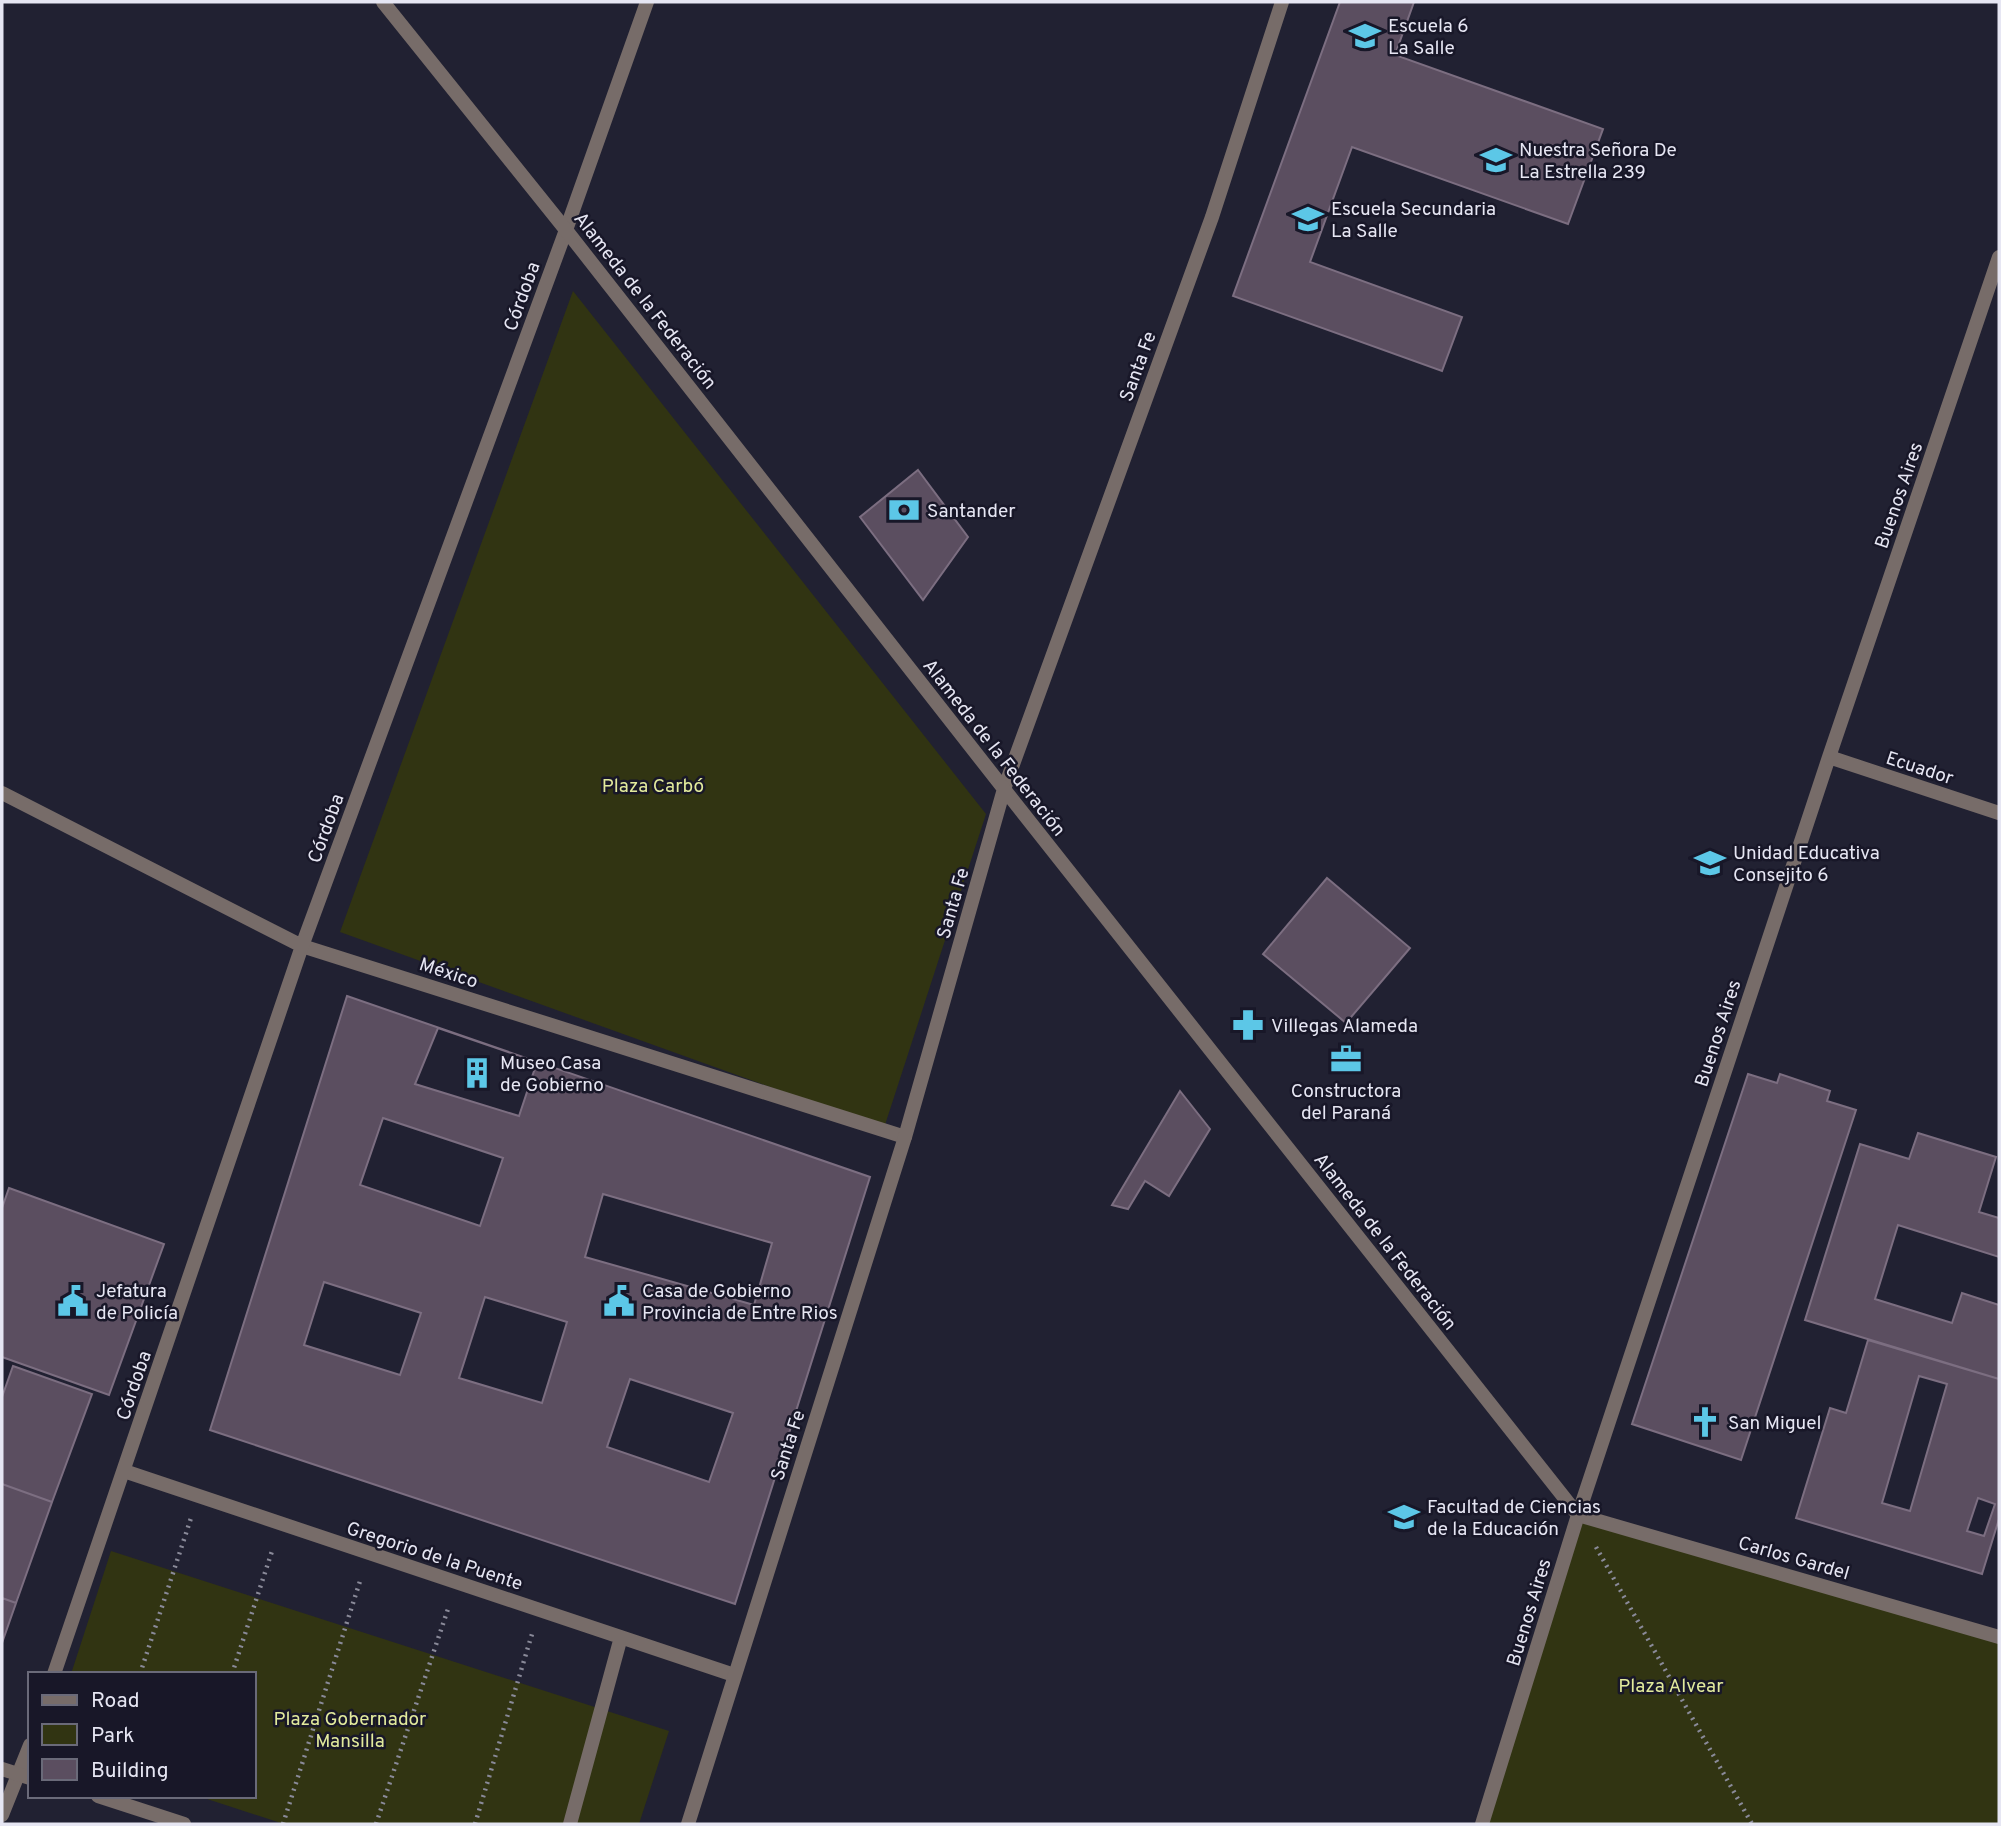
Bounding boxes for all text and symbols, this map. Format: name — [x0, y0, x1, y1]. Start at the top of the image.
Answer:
place label: Escuela 6 La Salle — [1388, 15, 1469, 61]
school or university icon: Escuela 6 La Salle — [1348, 19, 1382, 53]
place label: Nuestra Señora De La Estrella 239 — [1519, 139, 1677, 185]
school or university icon: Nuestra Señora De La Estrella 239 — [1479, 143, 1513, 177]
place label: Escuela Secundaria La Salle — [1331, 198, 1496, 244]
school or university icon: Escuela Secundaria La Salle — [1291, 202, 1325, 236]
street label: Alameda de la Federación — [568, 208, 721, 395]
street label: Córdoba — [499, 259, 546, 335]
street label: Santa Fe — [1115, 328, 1163, 405]
street label: Buenos Aires — [1870, 439, 1929, 552]
bank icon: Santander — [887, 493, 921, 527]
place label: Santander — [927, 500, 1016, 524]
street label: Alameda de la Federación — [917, 655, 1070, 842]
street label: Ecuador — [1883, 747, 1957, 791]
park label: Plaza Carbó — [602, 775, 704, 799]
street label: Córdoba — [303, 791, 350, 867]
place label: Unidad Educativa Consejito 6 — [1733, 842, 1880, 888]
school or university icon: Unidad Educativa Consejito 6 — [1693, 846, 1727, 880]
street label: Santa Fe — [932, 865, 976, 942]
street label: México — [416, 953, 481, 995]
street label: Buenos Aires — [1690, 977, 1747, 1090]
pharmacy icon: Villegas Alameda — [1231, 1008, 1265, 1042]
place label: Villegas Alameda — [1271, 1015, 1418, 1039]
office icon: Constructora del Paraná — [1329, 1042, 1363, 1076]
place label: Museo Casa de Gobierno — [500, 1052, 604, 1098]
building icon: Museo Casa de Gobierno — [460, 1056, 494, 1090]
place label: Constructora del Paraná — [1291, 1080, 1401, 1126]
street label: Alameda de la Federación — [1308, 1149, 1461, 1336]
place label: Jefatura de Policía — [96, 1280, 178, 1326]
place label: Casa de Gobierno Provincia de Entre Rios — [642, 1280, 838, 1326]
public building icon: Jefatura de Policía — [56, 1284, 90, 1318]
public building icon: Casa de Gobierno Provincia de Entre Rios — [602, 1284, 636, 1318]
street label: Córdoba — [112, 1348, 158, 1424]
church icon: San Miguel — [1688, 1405, 1722, 1439]
street label: Santa Fe — [766, 1407, 812, 1484]
place label: San Miguel — [1728, 1412, 1821, 1436]
place label: Facultad de Ciencias de la Educación — [1427, 1496, 1601, 1542]
school or university icon: Facultad de Ciencias de la Educación — [1387, 1500, 1421, 1534]
street label: Gregorio de la Puente — [343, 1517, 526, 1597]
street label: Carlos Gardel — [1735, 1532, 1852, 1586]
street label: Buenos Aires — [1502, 1556, 1558, 1669]
legend — [28, 1672, 256, 1798]
park label: Plaza Alvear — [1618, 1675, 1724, 1699]
text: Road — [91, 1688, 140, 1715]
park label: Plaza Gobernador Mansilla — [273, 1708, 427, 1754]
text: Park — [91, 1723, 134, 1750]
text: Building — [91, 1758, 169, 1785]

